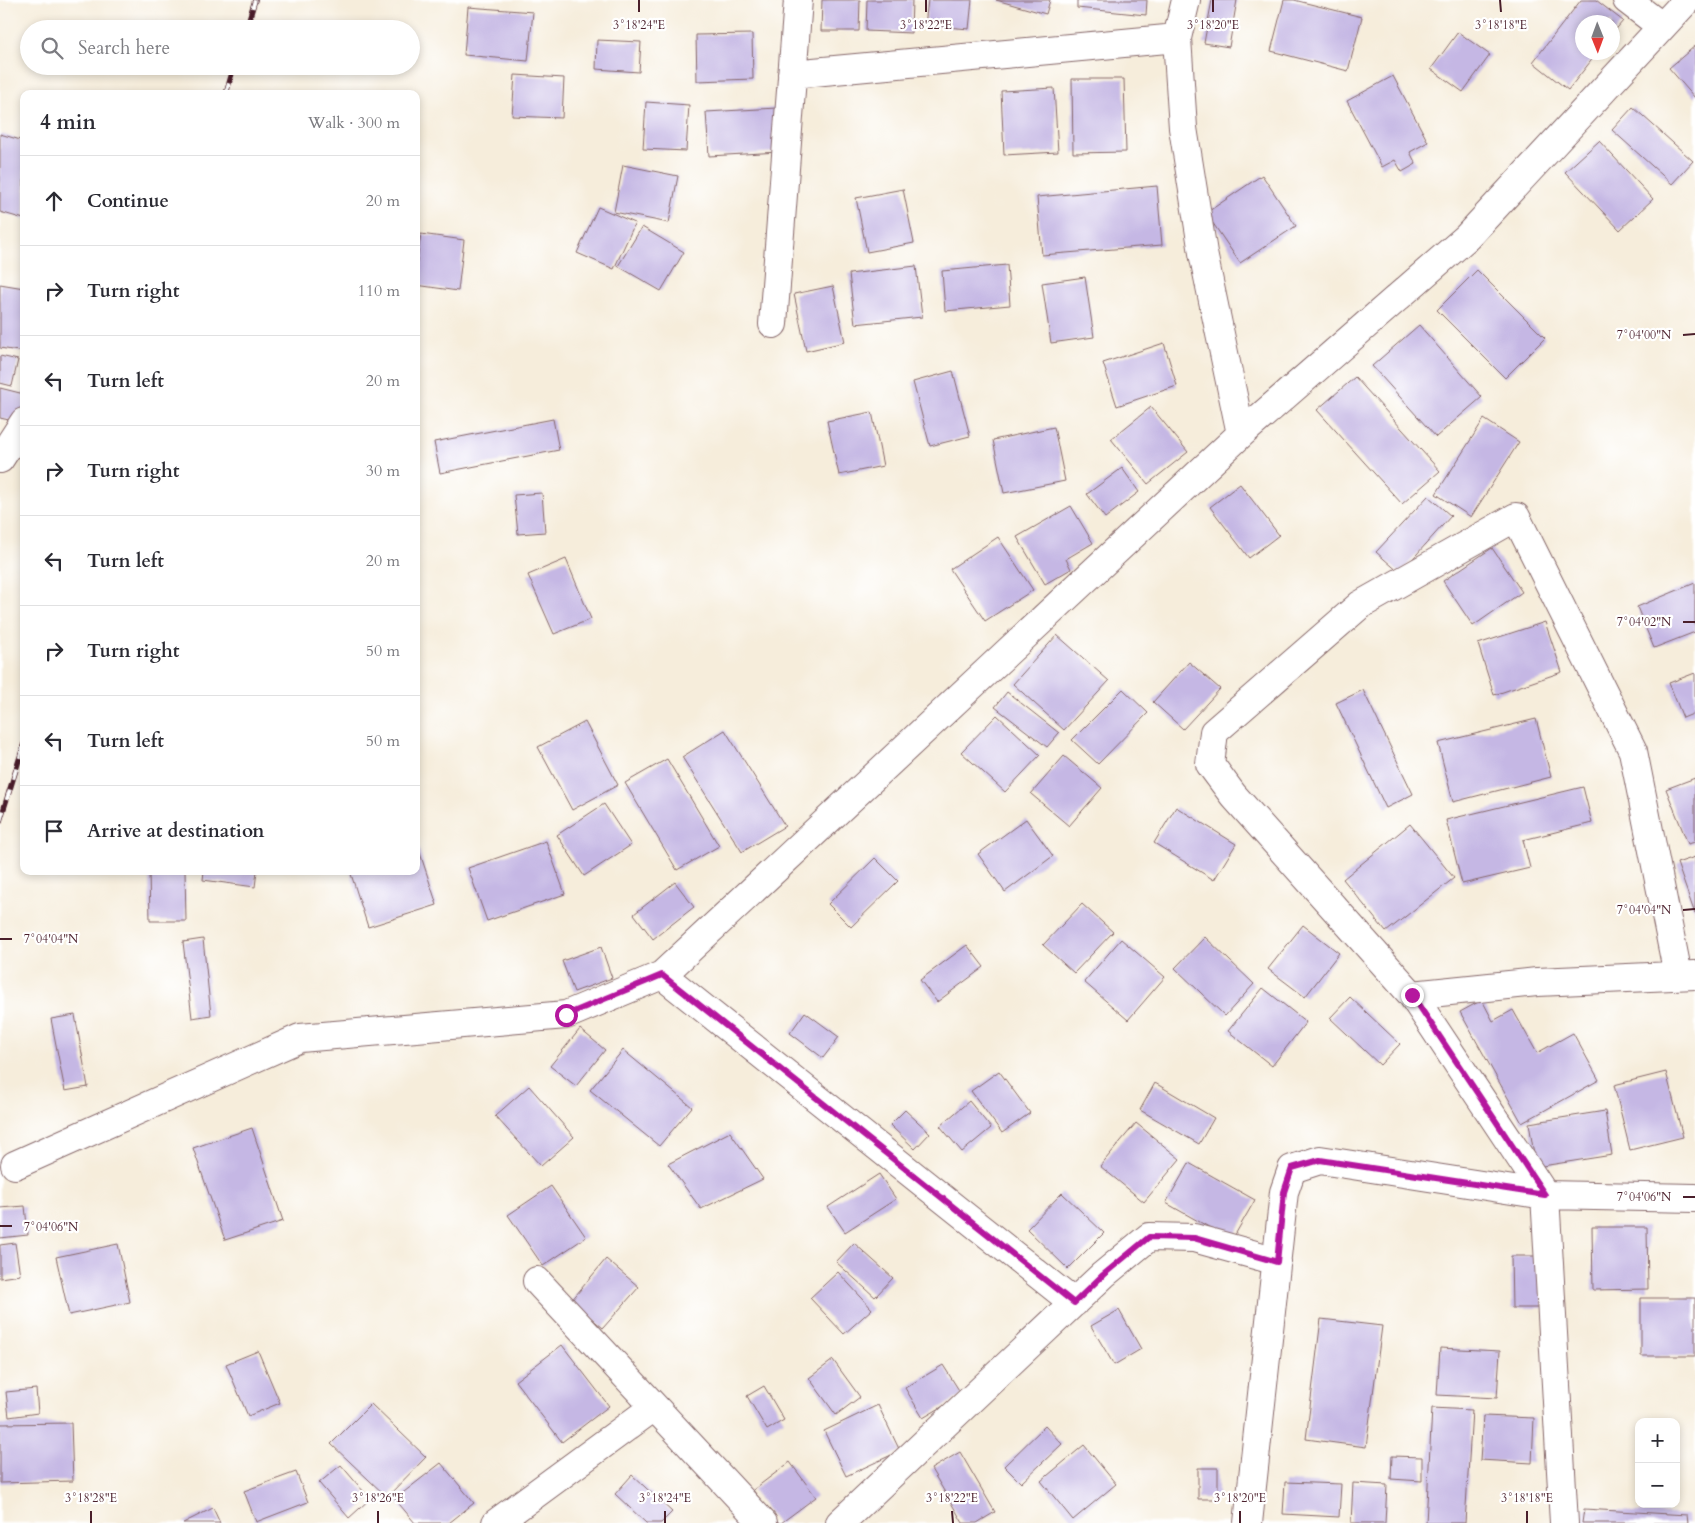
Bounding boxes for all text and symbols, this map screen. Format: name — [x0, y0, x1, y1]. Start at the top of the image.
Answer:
north arrow — [1575, 15, 1620, 60]
text: 3°18'24"E — [613, 17, 665, 33]
text: 3°18'22"E — [900, 17, 952, 33]
text: 3°18'20"E — [1187, 17, 1239, 33]
text: 3°18'18"E — [1475, 17, 1527, 33]
search box — [20, 20, 420, 75]
icon: search — [38, 34, 66, 62]
text: Search here — [78, 35, 170, 61]
text: 4 min — [40, 108, 96, 137]
text: Walk · 300 m — [308, 112, 400, 134]
icon: ahead — [40, 187, 68, 215]
text: Continue — [87, 188, 169, 214]
text: 20 m — [366, 190, 400, 212]
icon: right — [40, 277, 68, 305]
text: Turn right — [87, 278, 179, 304]
text: 110 m — [358, 280, 400, 302]
text: 7°04'00"N — [1617, 327, 1672, 343]
icon: left — [40, 367, 68, 395]
text: Turn left — [87, 368, 164, 394]
text: 20 m — [366, 370, 400, 392]
icon: right — [40, 457, 68, 485]
text: Turn right — [87, 458, 179, 484]
text: 30 m — [366, 460, 400, 482]
icon: left — [40, 547, 68, 575]
text: Turn left — [87, 548, 164, 574]
text: 20 m — [366, 550, 400, 572]
text: 7°04'02"N — [1617, 614, 1672, 630]
icon: right — [40, 637, 68, 665]
text: Turn right — [87, 638, 179, 664]
text: 50 m — [366, 640, 400, 662]
icon: left — [40, 727, 68, 755]
text: Turn left — [87, 728, 164, 754]
text: 50 m — [366, 730, 400, 752]
icon: arrive — [40, 817, 68, 845]
text: Arrive at destination — [87, 818, 264, 844]
text: 7°04'04"N — [1617, 902, 1672, 918]
text: 7°04'04"N — [24, 931, 79, 947]
route end — [1401, 984, 1424, 1007]
route start — [555, 1004, 578, 1027]
text: 7°04'06"N — [1617, 1189, 1672, 1205]
text: 7°04'06"N — [24, 1219, 79, 1235]
map controls — [1635, 1418, 1680, 1508]
button: + — [1635, 1418, 1680, 1463]
button: − — [1635, 1463, 1680, 1508]
text: 3°18'28"E — [65, 1490, 117, 1506]
text: 3°18'26"E — [352, 1490, 404, 1506]
text: 3°18'24"E — [639, 1490, 691, 1506]
text: 3°18'22"E — [926, 1490, 978, 1506]
text: 3°18'20"E — [1214, 1490, 1266, 1506]
text: 3°18'18"E — [1501, 1490, 1553, 1506]

